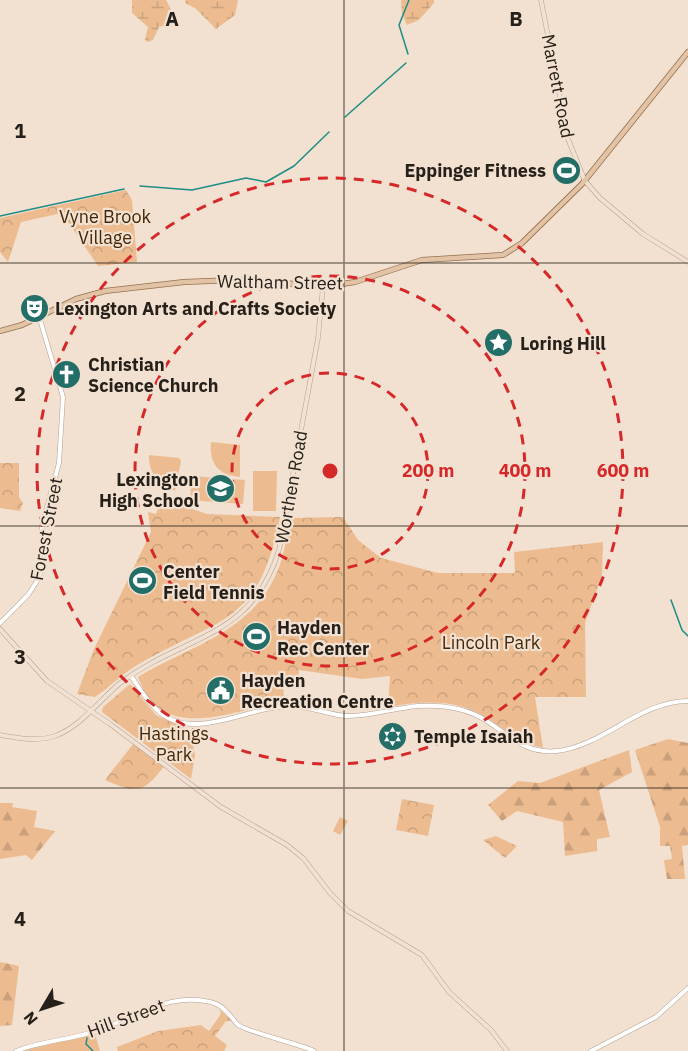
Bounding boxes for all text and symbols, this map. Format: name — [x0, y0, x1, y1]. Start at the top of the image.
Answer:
text: A — [165, 5, 179, 32]
text: B — [509, 5, 523, 32]
street label: Marrett Road — [537, 32, 579, 140]
text: 1 — [14, 117, 26, 144]
sports icon: Eppinger Fitness — [551, 154, 583, 186]
place label: Eppinger Fitness — [404, 159, 546, 182]
park label: Vyne Brook Village — [59, 205, 152, 249]
street label: Waltham Street — [217, 269, 343, 295]
theatre icon: Lexington Arts and Crafts Society — [18, 292, 50, 324]
place label: Lexington Arts and Crafts Society — [55, 297, 337, 320]
place icon: Loring Hill — [483, 327, 515, 359]
place label: Loring Hill — [520, 332, 606, 355]
place label: Christian Science Church — [88, 353, 219, 397]
church icon: Christian Science Church — [51, 358, 83, 390]
text: 2 — [14, 380, 26, 407]
street label: Worthen Road — [270, 428, 312, 546]
text: 200 m — [402, 459, 454, 482]
text: 400 m — [499, 459, 551, 482]
text: 600 m — [597, 459, 649, 482]
centre of rings — [320, 461, 340, 481]
place label: Lexington High School — [99, 468, 200, 512]
school or university icon: Lexington High School — [204, 473, 236, 505]
street label: Forest Street — [25, 475, 67, 583]
place label: Center Field Tennis — [163, 560, 265, 604]
sports icon: Center Field Tennis — [126, 565, 158, 597]
place label: Hayden Rec Center — [277, 616, 369, 660]
sports icon: Hayden Rec Center — [240, 621, 272, 653]
park label: Lincoln Park — [442, 631, 541, 654]
text: 3 — [14, 643, 26, 670]
place label: Hayden Recreation Centre — [241, 669, 394, 713]
public building icon: Hayden Recreation Centre — [204, 674, 236, 706]
synagogue icon: Temple Isaiah — [377, 720, 409, 752]
park label: Hastings Park — [139, 722, 209, 766]
place label: Temple Isaiah — [414, 725, 533, 748]
text: 4 — [14, 905, 26, 932]
north arrow — [12, 979, 72, 1039]
street label: Hill Street — [84, 993, 168, 1043]
text: N — [19, 1008, 42, 1029]

